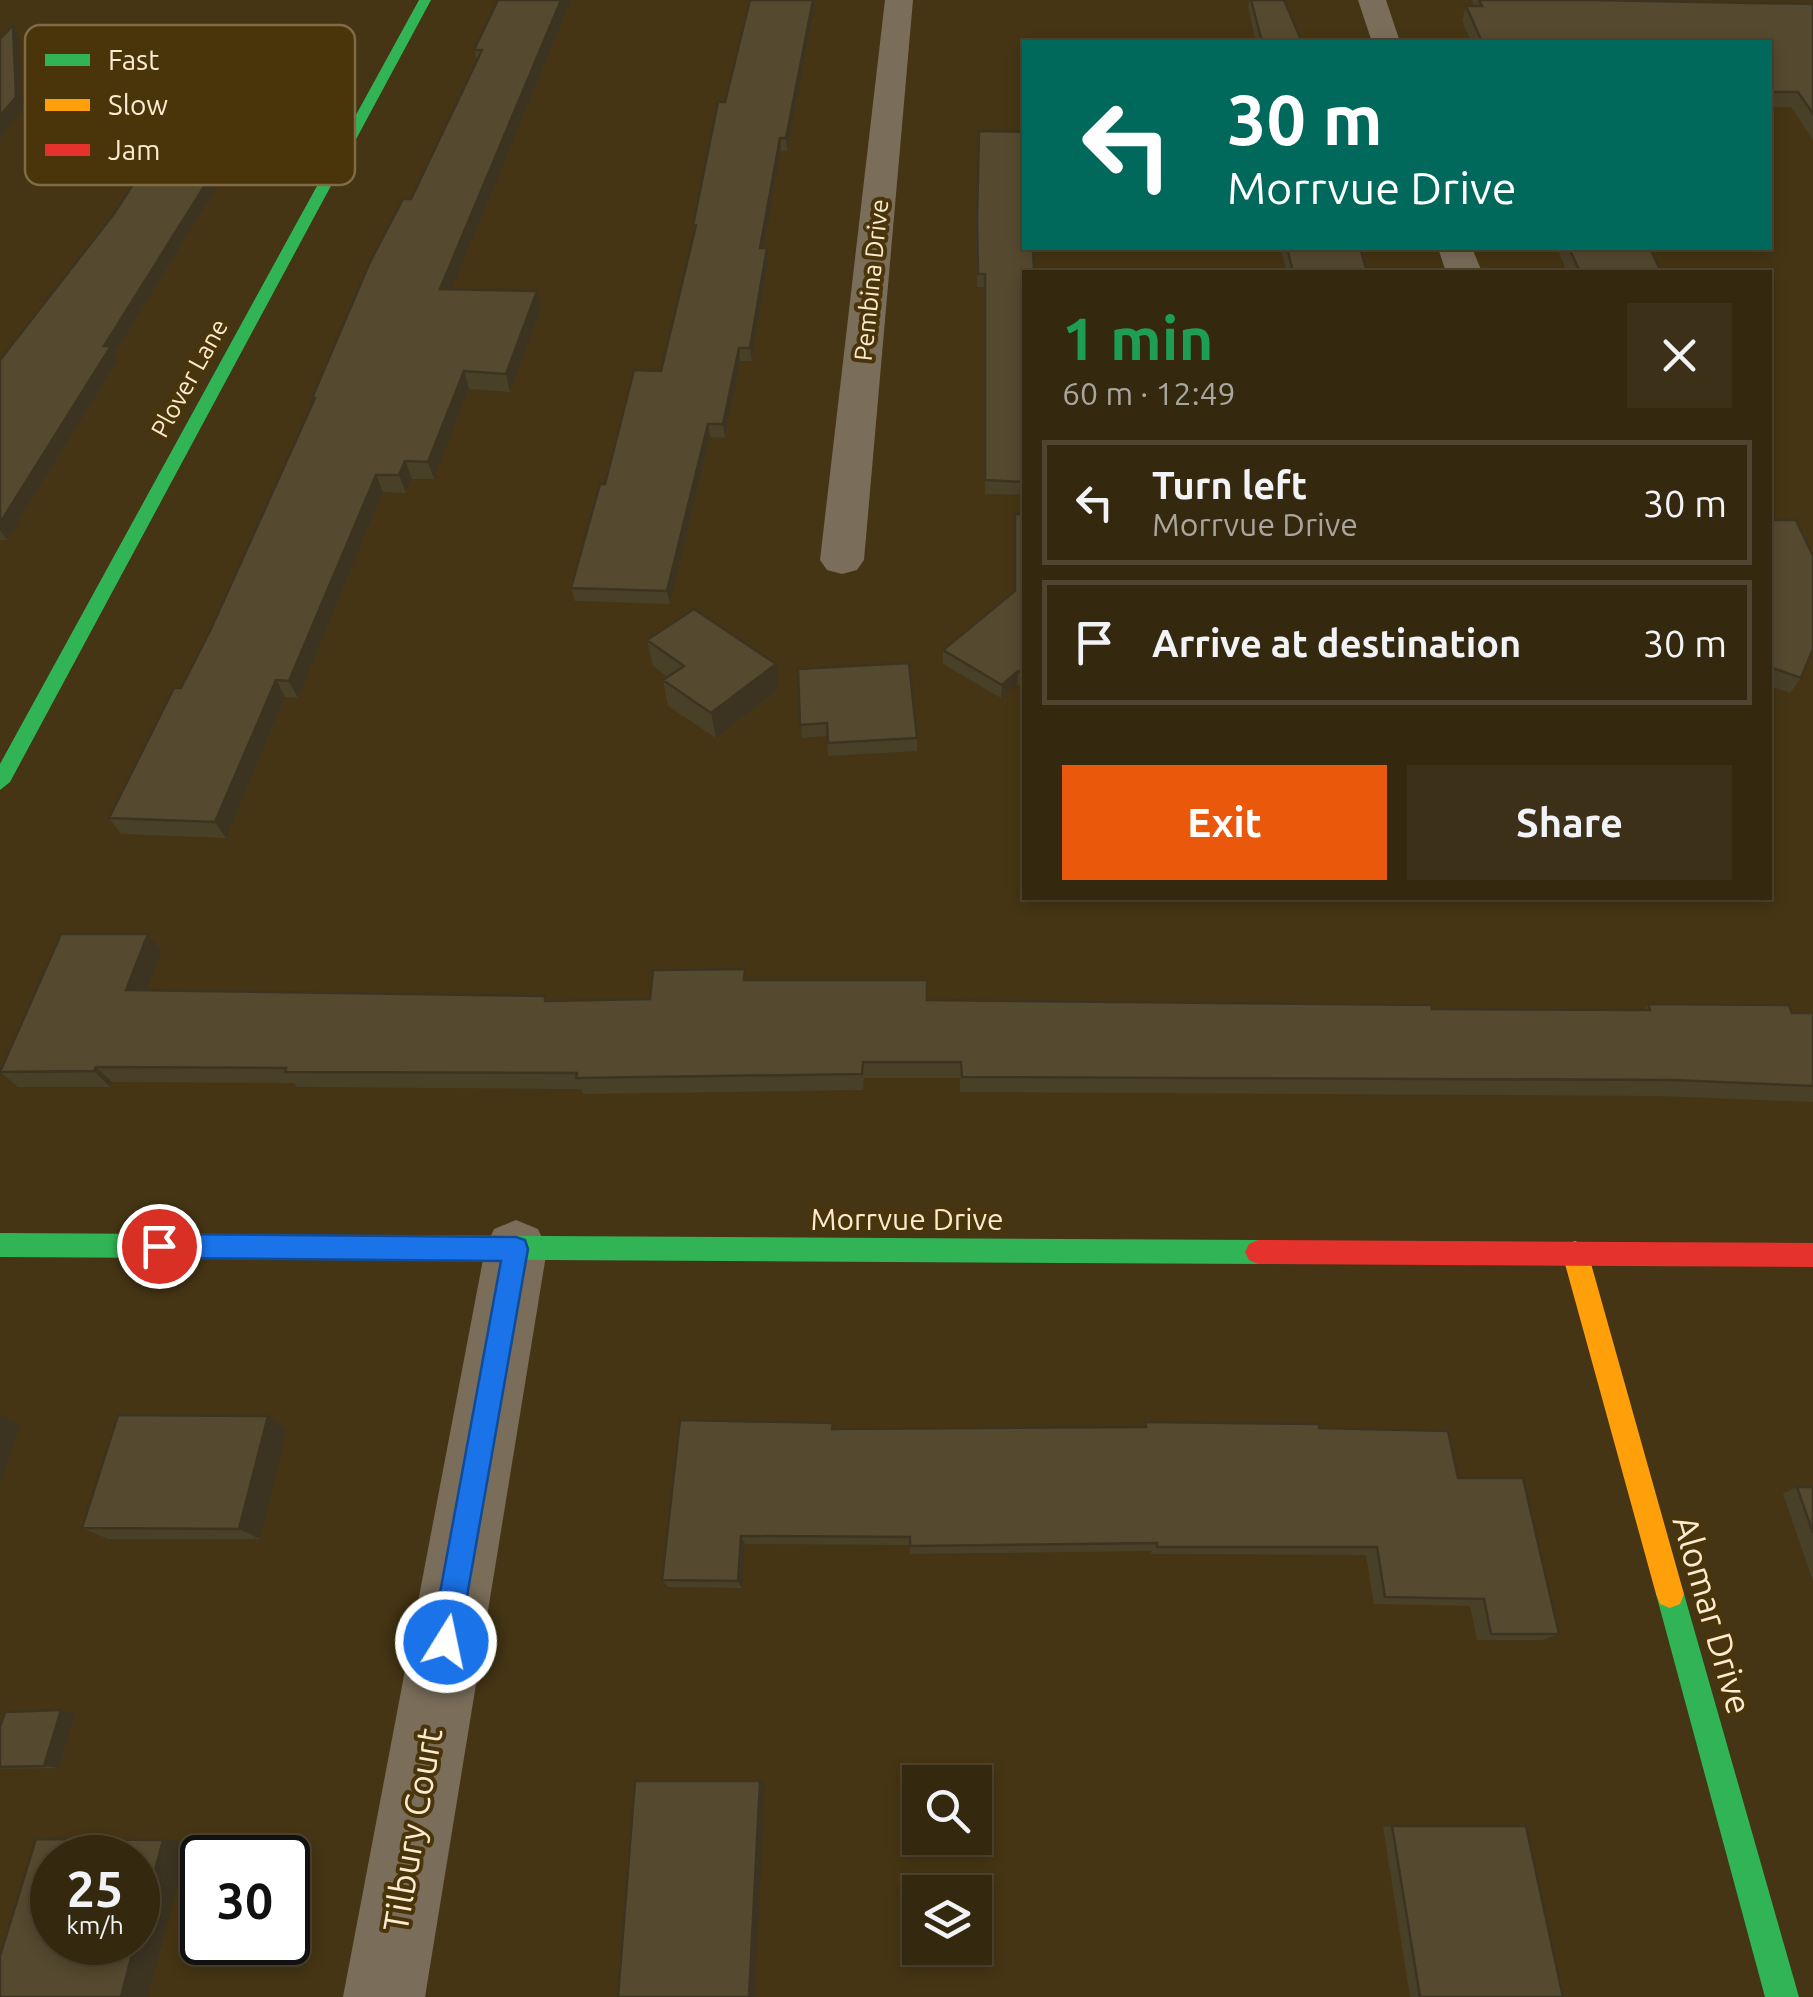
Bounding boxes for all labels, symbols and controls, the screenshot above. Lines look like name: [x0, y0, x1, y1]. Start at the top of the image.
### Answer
legend: [25, 25, 355, 185]
text: Fast: [108, 44, 159, 75]
icon: left: [1062, 80, 1192, 210]
text: 30 m: [1227, 80, 1383, 158]
text: Slow: [108, 89, 168, 120]
text: Jam: [108, 134, 160, 165]
text: Morrvue Drive: [1227, 162, 1517, 213]
street label: Pembina Drive: [849, 198, 893, 362]
button: close: [1627, 303, 1732, 408]
text: 1 min: [1062, 304, 1214, 371]
street label: Plover Lane: [145, 314, 233, 442]
text: 60 m · 12:49: [1062, 375, 1236, 411]
text: Turn left: [1152, 464, 1307, 506]
icon: left: [1067, 475, 1122, 530]
text: 30 m: [1643, 482, 1727, 524]
text: Morrvue Drive: [1152, 506, 1358, 542]
icon: arrive: [1067, 615, 1122, 670]
text: Arrive at destination: [1152, 622, 1521, 664]
text: 30 m: [1643, 622, 1727, 664]
button: Exit: [1062, 765, 1387, 880]
button: Share: [1407, 765, 1732, 880]
street label: Morrvue Drive: [810, 1202, 1004, 1236]
pin: [117, 1204, 202, 1289]
icon: arrive: [132, 1219, 187, 1274]
street label: Alomar Drive: [1666, 1511, 1760, 1719]
position arrow: [394, 1590, 498, 1694]
street label: Tilbury Court: [374, 1725, 450, 1935]
map controls: [902, 1765, 992, 1965]
button: search: [902, 1765, 992, 1855]
speed limit sign: 30: [180, 1835, 310, 1965]
text: 25: [67, 1860, 123, 1916]
button: layers: [902, 1875, 992, 1965]
text: km/h: [66, 1911, 124, 1939]

